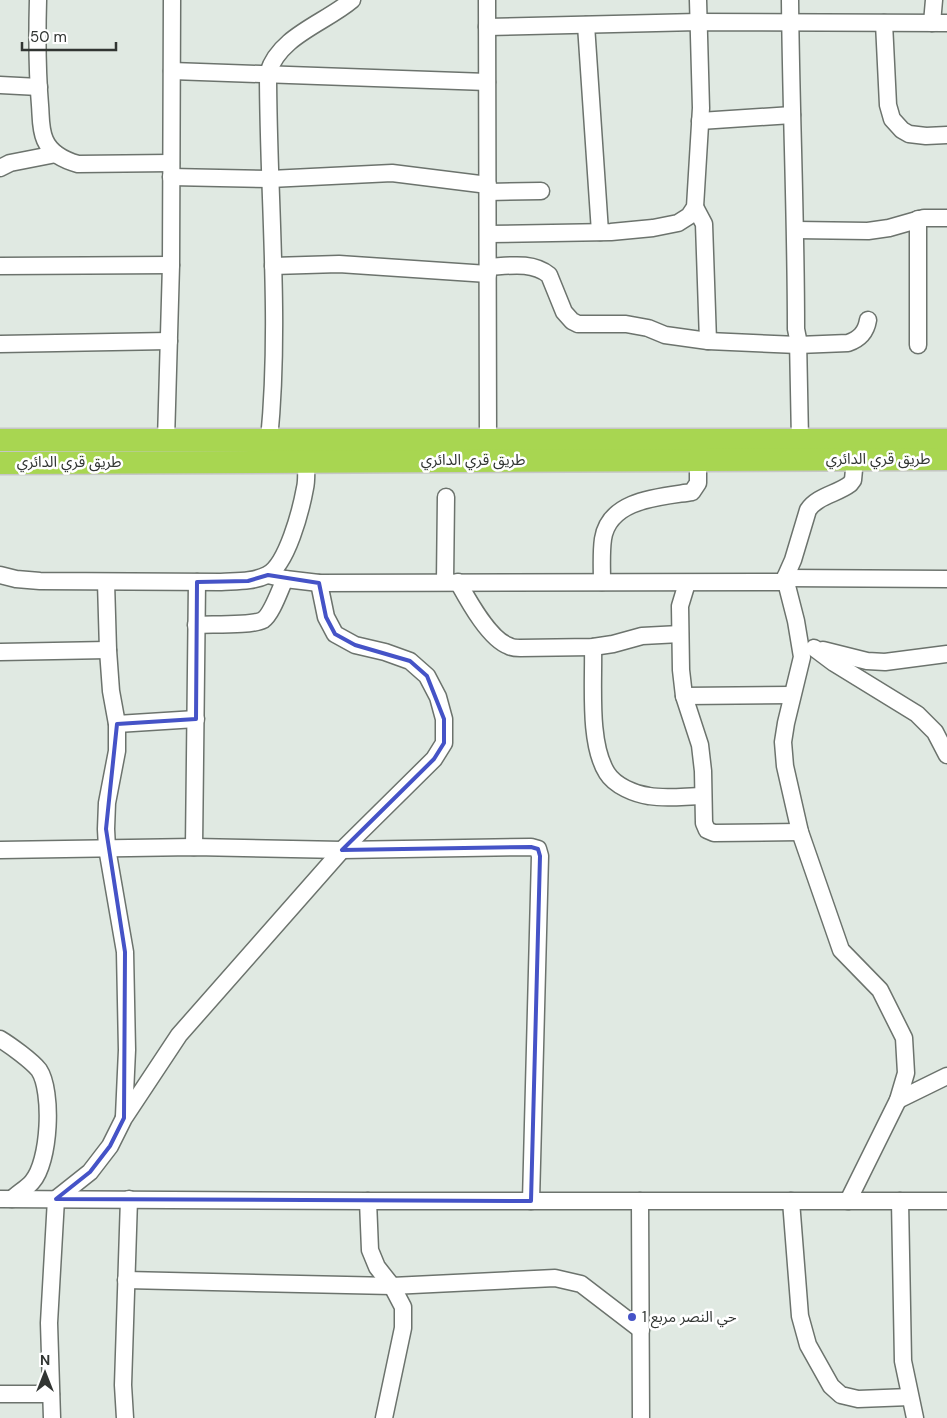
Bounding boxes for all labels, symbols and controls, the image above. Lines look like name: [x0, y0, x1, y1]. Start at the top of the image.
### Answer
scale bar: [22, 20, 116, 52]
text: 50 m: [30, 27, 67, 47]
street label: طريق قري الدائري: [826, 449, 930, 470]
street label: طريق قري الدائري: [421, 450, 525, 471]
street label: طريق قري الدائري: [17, 452, 121, 473]
place label: حي النصر مربع 1: [642, 1307, 737, 1329]
marker: حي النصر مربع 1: [626, 1311, 638, 1323]
north arrow: [20, 1348, 70, 1398]
text: N: [40, 1351, 50, 1369]

